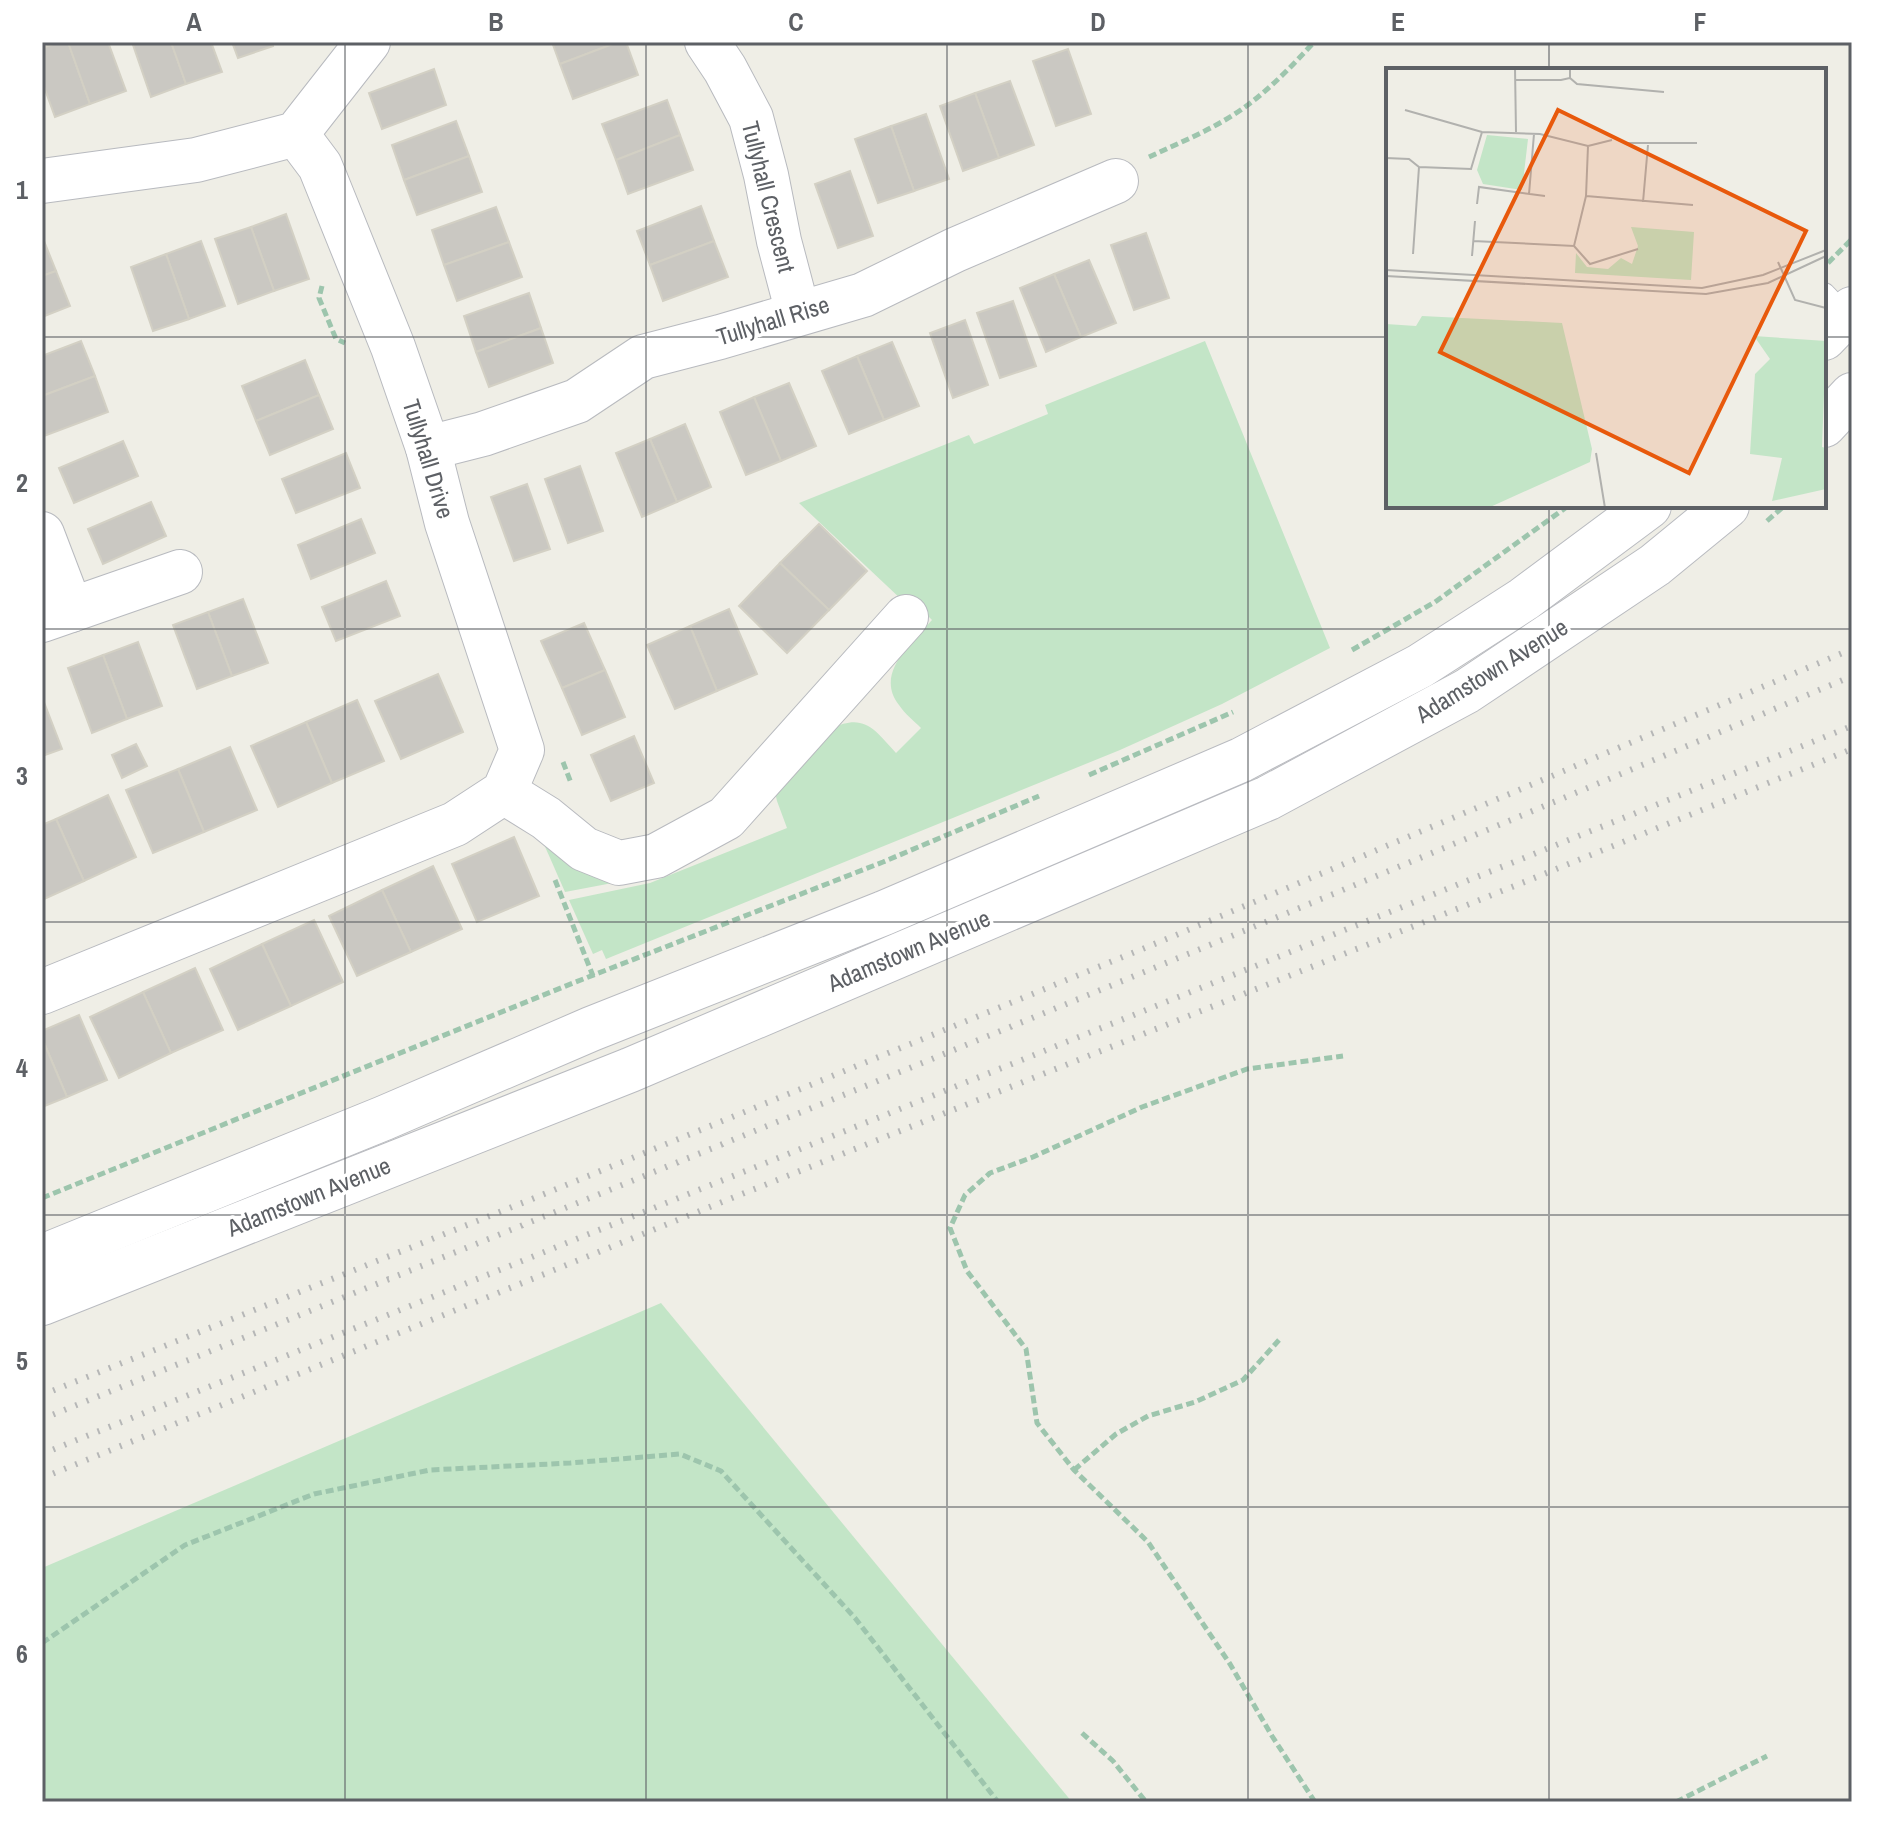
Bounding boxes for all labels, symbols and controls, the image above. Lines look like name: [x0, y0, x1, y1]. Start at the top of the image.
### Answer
text: A: [186, 4, 202, 39]
text: B: [488, 4, 504, 39]
text: C: [788, 4, 804, 39]
text: D: [1090, 4, 1106, 39]
text: E: [1391, 4, 1405, 39]
text: F: [1693, 4, 1707, 39]
inset map: [1386, 68, 1826, 508]
street label: Tullyhall Crescent: [735, 118, 803, 276]
text: 1: [16, 172, 28, 207]
street label: Tullyhall Rise: [712, 288, 833, 352]
street label: Tullyhall Drive: [396, 395, 462, 522]
text: 2: [16, 465, 28, 500]
street label: Adamstown Avenue: [1409, 611, 1574, 730]
text: 3: [16, 758, 28, 793]
street label: Adamstown Avenue: [822, 901, 995, 999]
text: 4: [16, 1050, 28, 1085]
street label: Adamstown Avenue: [221, 1149, 395, 1244]
text: 5: [16, 1343, 28, 1378]
text: 6: [16, 1636, 28, 1671]

